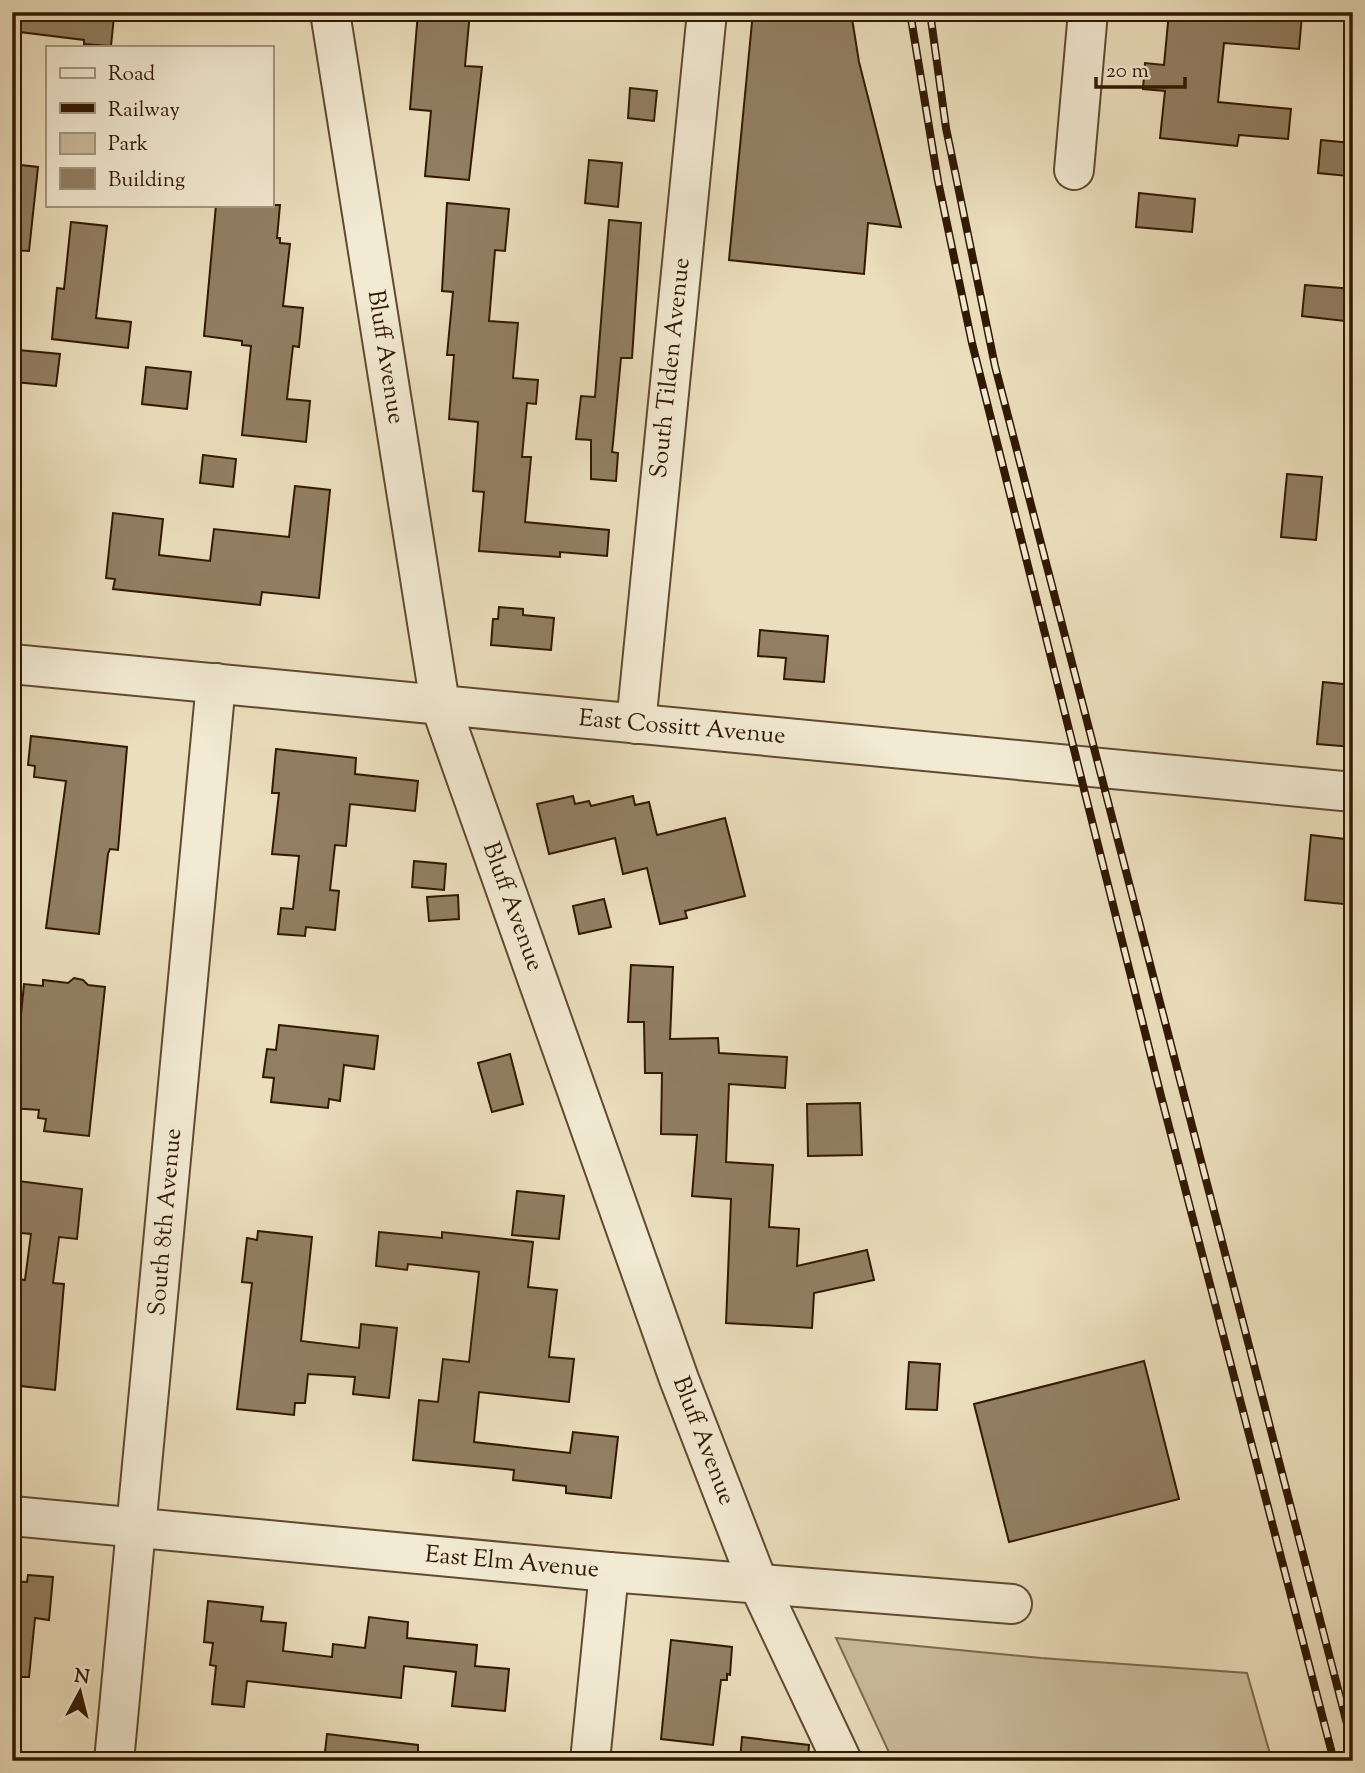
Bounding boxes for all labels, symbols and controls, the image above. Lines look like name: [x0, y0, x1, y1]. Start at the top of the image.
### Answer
legend: [46, 46, 273, 206]
scale bar: [1096, 46, 1185, 90]
text: 20 m: [1106, 57, 1149, 87]
text: Road: [108, 60, 155, 90]
text: Railway: [108, 96, 180, 126]
text: Park: [108, 130, 149, 160]
text: Building: [108, 166, 185, 196]
street label: South Tilden Avenue: [643, 256, 699, 480]
street label: Bluff Avenue: [358, 288, 412, 426]
street label: East Cossitt Avenue: [577, 702, 787, 754]
street label: Bluff Avenue: [473, 838, 551, 976]
street label: South 8th Avenue: [141, 1127, 191, 1317]
street label: Bluff Avenue: [663, 1372, 743, 1510]
street label: East Elm Avenue: [424, 1538, 600, 1588]
north arrow: [46, 1658, 116, 1728]
text: N: [73, 1663, 91, 1692]

